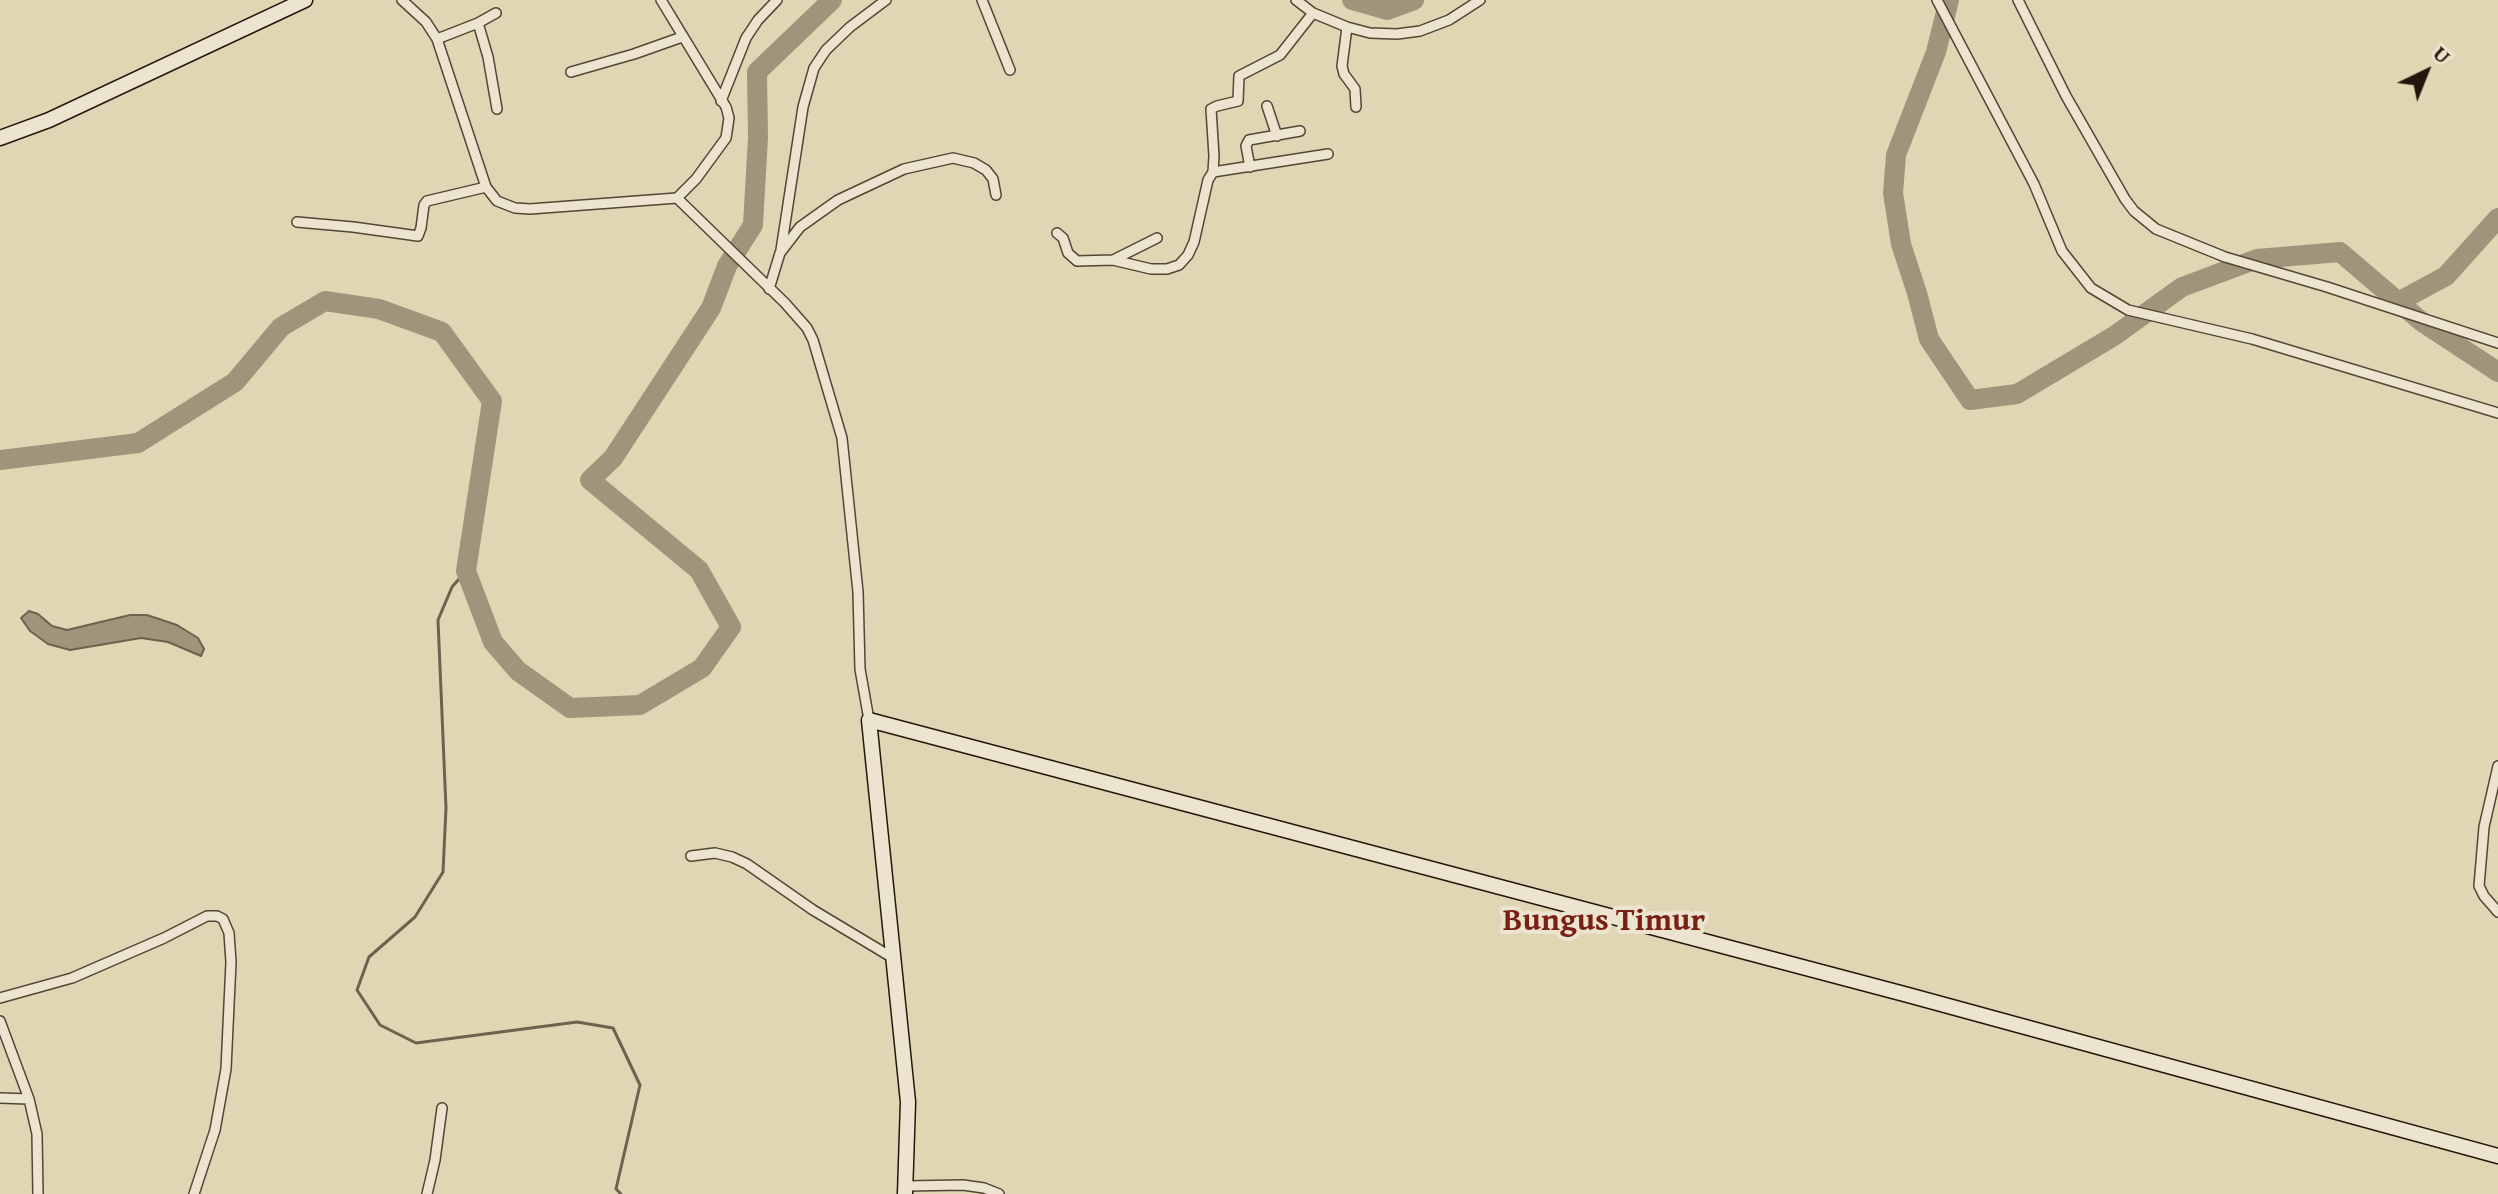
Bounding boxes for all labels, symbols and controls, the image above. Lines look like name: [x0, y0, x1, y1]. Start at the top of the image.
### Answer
north arrow: [2386, 32, 2466, 112]
text: U: [2426, 38, 2459, 71]
district label: Bungus Timur: [1503, 903, 1705, 941]

